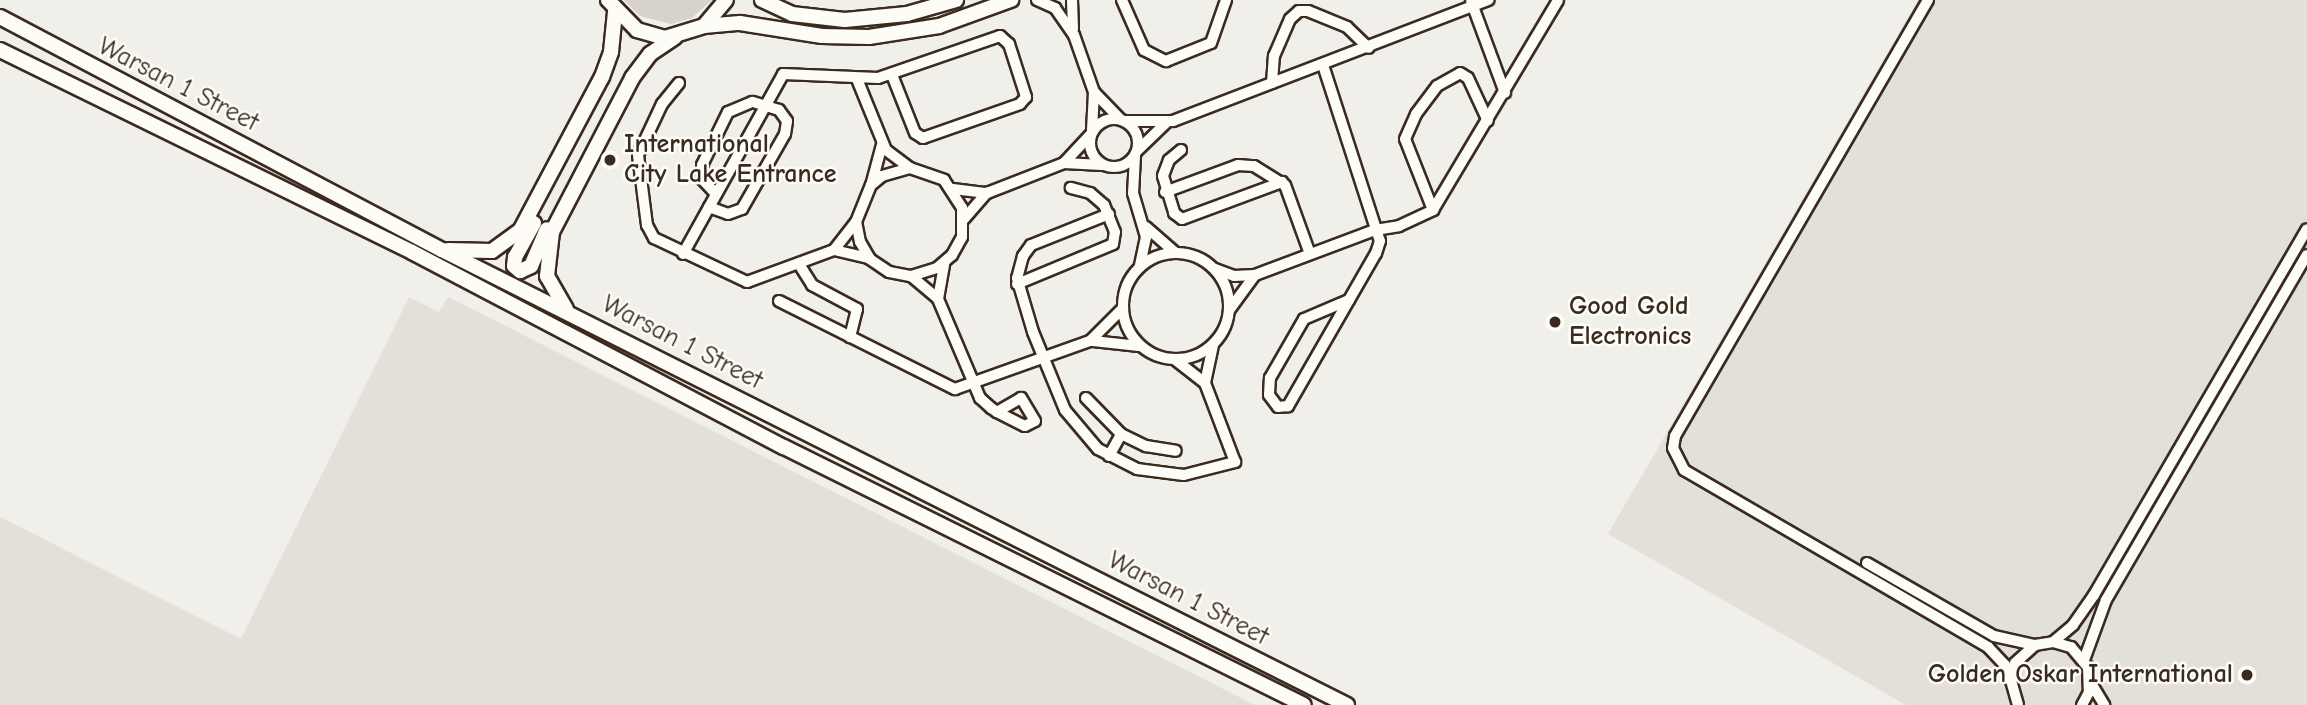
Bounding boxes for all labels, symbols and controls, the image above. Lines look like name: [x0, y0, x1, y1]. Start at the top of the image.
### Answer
street label: Warsan 1 Street: [93, 31, 263, 139]
place label: International City Lake Entrance: [624, 129, 837, 190]
marker: International City Lake Entrance: [602, 152, 618, 168]
street label: Warsan 1 Street: [597, 289, 767, 397]
place label: Good Gold Electronics: [1569, 291, 1691, 352]
marker: Good Gold Electronics: [1547, 314, 1563, 330]
street label: Warsan 1 Street: [1103, 545, 1273, 653]
place label: Golden Oskar International: [1928, 659, 2233, 691]
marker: Golden Oskar International: [2239, 667, 2255, 683]

